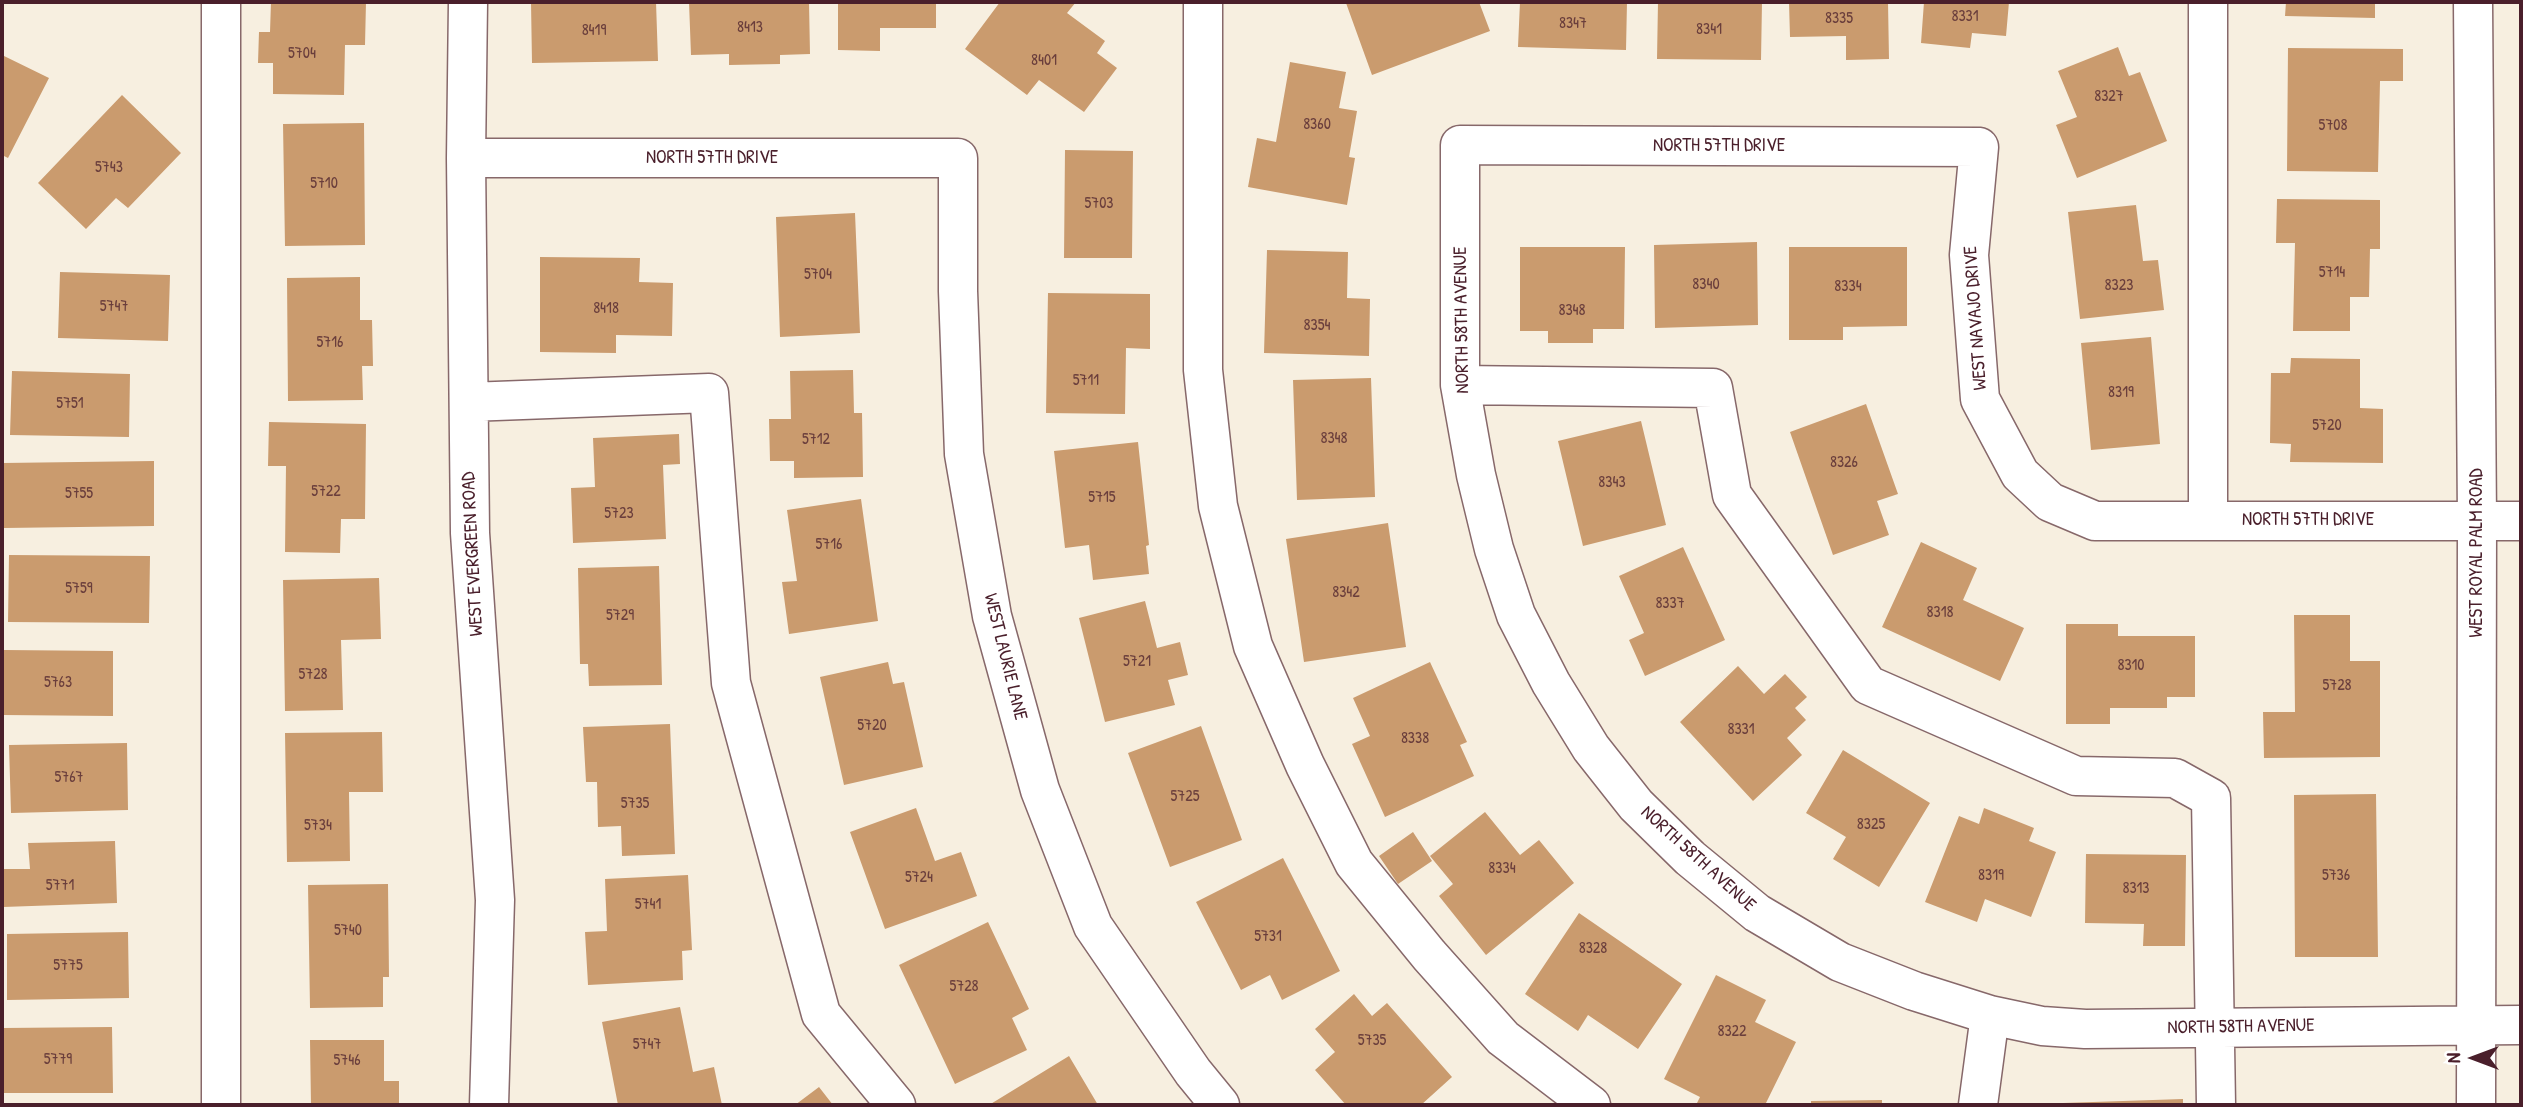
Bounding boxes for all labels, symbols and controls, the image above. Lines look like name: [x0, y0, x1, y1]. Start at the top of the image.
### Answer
house number: 8331: [1951, 7, 1979, 27]
house number: 8335: [1825, 9, 1853, 29]
house number: 8347: [1559, 14, 1587, 34]
house number: 8413: [737, 18, 763, 38]
house number: 8341: [1696, 20, 1722, 40]
house number: 8419: [582, 21, 606, 41]
house number: 5704: [288, 44, 316, 64]
house number: 8401: [1031, 51, 1057, 71]
house number: 8327: [2094, 87, 2124, 107]
house number: 8360: [1303, 115, 1331, 135]
house number: 5708: [2319, 116, 2347, 136]
street label: NORTH 57TH DRIVE: [1653, 135, 1785, 157]
street label: NORTH 57TH DRIVE: [646, 147, 778, 169]
house number: 5743: [95, 158, 123, 178]
house number: 5710: [310, 174, 338, 194]
house number: 5703: [1084, 194, 1114, 214]
street label: WEST NAVAJO DRIVE: [1960, 245, 1992, 391]
street label: NORTH 58TH AVENUE: [1449, 246, 1475, 394]
house number: 5714: [2319, 263, 2345, 283]
house number: 5704: [804, 265, 832, 285]
house number: 8340: [1692, 275, 1720, 295]
house number: 8323: [2105, 276, 2133, 296]
house number: 8334: [1834, 277, 1862, 297]
house number: 5747: [100, 297, 128, 317]
house number: 8418: [593, 299, 619, 319]
house number: 8348: [1558, 301, 1586, 321]
house number: 8354: [1304, 316, 1330, 336]
house number: 5716: [317, 333, 343, 353]
house number: 5711: [1073, 371, 1099, 391]
house number: 8319: [2108, 383, 2134, 403]
house number: 5751: [56, 394, 84, 414]
house number: 5720: [2312, 416, 2342, 436]
house number: 8348: [1320, 429, 1348, 449]
house number: 5712: [802, 430, 830, 450]
house number: 8326: [1830, 453, 1858, 473]
street label: WEST ROYAL PALM ROAD: [2466, 468, 2488, 638]
street label: WEST EVERGREEN ROAD: [457, 471, 489, 637]
house number: 8343: [1598, 473, 1626, 493]
house number: 5722: [311, 482, 341, 502]
house number: 5755: [65, 484, 93, 504]
house number: 5715: [1088, 488, 1116, 508]
house number: 5723: [604, 504, 634, 524]
street label: NORTH 57TH DRIVE: [2242, 509, 2374, 531]
house number: 5716: [816, 535, 842, 555]
house number: 5759: [65, 579, 93, 599]
house number: 8342: [1332, 583, 1360, 603]
street label: WEST LAURIE LANE: [978, 591, 1032, 723]
house number: 8337: [1655, 594, 1685, 614]
house number: 8318: [1927, 603, 1953, 623]
house number: 5729: [606, 606, 634, 626]
house number: 5721: [1123, 652, 1151, 672]
house number: 8310: [2117, 656, 2145, 676]
house number: 5728: [298, 665, 328, 685]
house number: 5763: [44, 673, 72, 693]
house number: 5728: [2322, 676, 2352, 696]
house number: 5720: [857, 716, 887, 736]
house number: 8331: [1727, 720, 1755, 740]
house number: 8338: [1401, 729, 1429, 749]
house number: 5767: [55, 768, 83, 788]
house number: 5725: [1171, 787, 1199, 807]
house number: 5735: [621, 794, 649, 814]
street label: NORTH 58TH AVENUE: [1636, 801, 1760, 917]
house number: 8325: [1857, 815, 1885, 835]
house number: 5734: [304, 816, 332, 836]
house number: 8334: [1488, 859, 1516, 879]
house number: 8319: [1978, 866, 2004, 886]
house number: 5736: [2322, 866, 2350, 886]
house number: 5724: [905, 868, 933, 888]
house number: 5771: [46, 876, 74, 896]
house number: 8313: [2122, 879, 2150, 899]
house number: 5741: [635, 895, 661, 915]
house number: 5740: [334, 921, 362, 941]
house number: 5731: [1254, 927, 1282, 947]
house number: 8328: [1579, 939, 1607, 959]
house number: 5775: [53, 956, 83, 976]
house number: 5728: [949, 977, 979, 997]
street label: NORTH 58TH AVENUE: [2167, 1014, 2315, 1040]
house number: 8322: [1717, 1022, 1747, 1042]
north arrow: [2439, 1023, 2509, 1093]
house number: 5735: [1358, 1031, 1386, 1051]
house number: 5747: [633, 1035, 661, 1055]
house number: 5779: [44, 1050, 72, 1070]
house number: 5746: [333, 1051, 361, 1071]
text: N: [2440, 1053, 2466, 1063]

